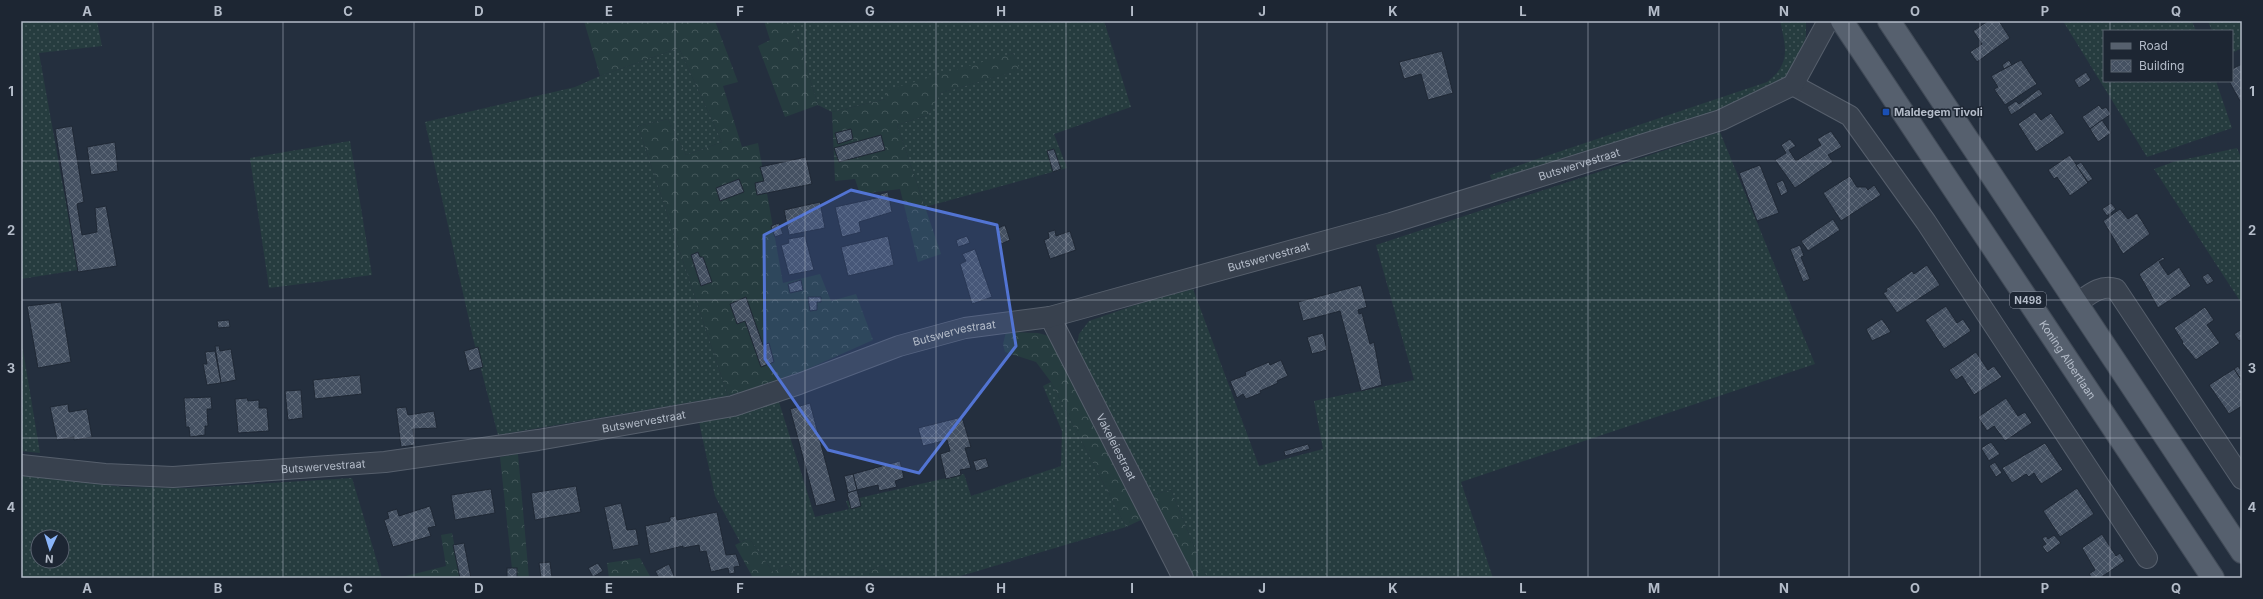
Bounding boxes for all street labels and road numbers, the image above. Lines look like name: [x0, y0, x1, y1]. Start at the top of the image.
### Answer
street label: Butswervestraat: [1537, 145, 1622, 184]
street label: Butswervestraat: [1226, 239, 1312, 275]
road number: N498: [2010, 292, 2046, 308]
street label: Butswervestraat: [911, 317, 997, 349]
street label: Koning Albertlaan: [2036, 318, 2099, 402]
street label: Butswervestraat: [601, 407, 687, 436]
street label: Vakeleiestraat: [1093, 411, 1139, 483]
street label: Butswervestraat: [280, 456, 366, 476]

